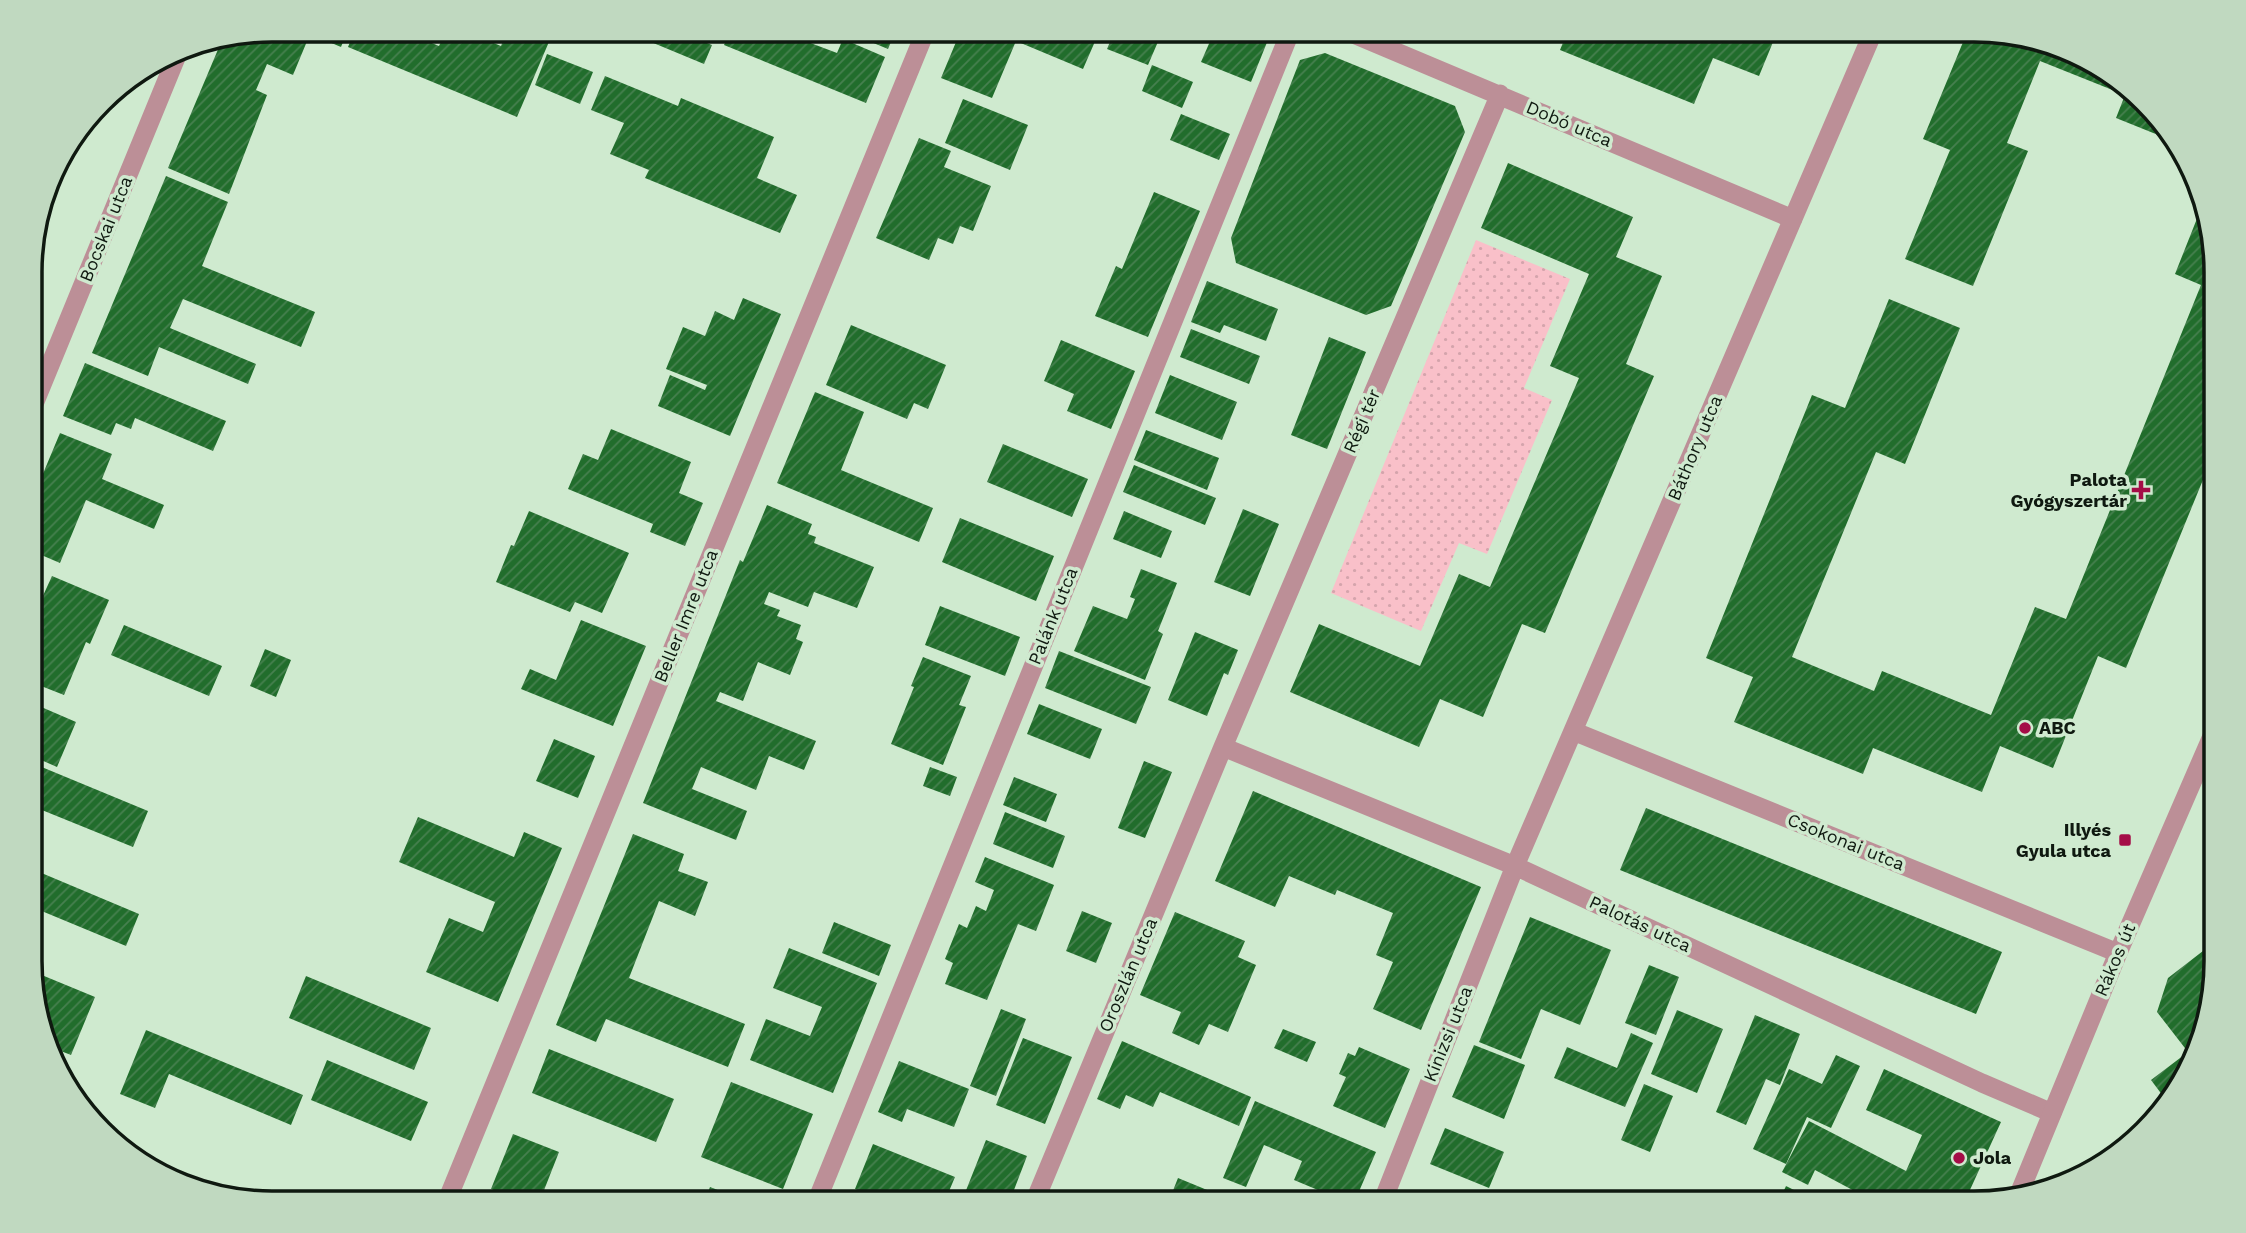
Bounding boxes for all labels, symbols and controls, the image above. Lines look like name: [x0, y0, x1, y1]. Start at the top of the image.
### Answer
street label: Dobó utca: [1523, 96, 1615, 151]
street label: Bocskai utca: [75, 173, 136, 285]
street label: Régi tér: [1339, 386, 1384, 456]
street label: Báthory utca: [1663, 392, 1726, 504]
place label: Palota Gyógyszertár: [2010, 469, 2128, 511]
marker: Palota Gyógyszertár: [2133, 482, 2149, 498]
street label: Beller Imre utca: [649, 546, 722, 685]
street label: Palánk utca: [1024, 564, 1082, 667]
place label: ABC: [2039, 717, 2076, 738]
marker: ABC: [2017, 720, 2033, 736]
street label: Csokonai utca: [1785, 808, 1908, 875]
place label: Illyés Gyula utca: [2016, 819, 2112, 861]
marker: Illyés Gyula utca: [2117, 832, 2133, 848]
street label: Palotás utca: [1586, 891, 1694, 956]
street label: Oroszlán utca: [1094, 914, 1161, 1035]
street label: Rákos út: [2090, 920, 2139, 999]
street label: Kinizsi utca: [1419, 983, 1476, 1085]
place label: Jola: [1973, 1147, 2012, 1168]
marker: Jola: [1951, 1150, 1967, 1166]

